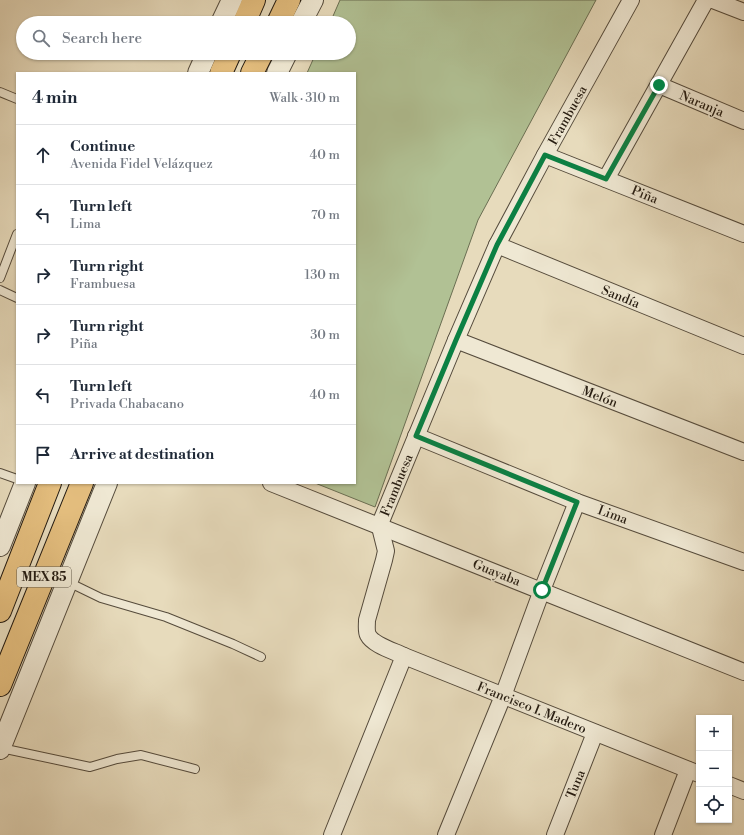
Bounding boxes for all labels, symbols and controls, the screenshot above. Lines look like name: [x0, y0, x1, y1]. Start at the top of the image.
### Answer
search box: [16, 16, 356, 60]
icon: search: [30, 27, 52, 49]
text: Search here: [62, 29, 142, 48]
route end: [650, 76, 668, 94]
street label: Frambuesa: [545, 83, 591, 148]
text: 4 min: [32, 87, 77, 109]
street label: Naranja: [677, 87, 727, 121]
text: Walk · 310 m: [270, 90, 340, 106]
text: Continue: [70, 137, 135, 156]
icon: ahead: [32, 144, 54, 166]
text: 40 m: [310, 147, 340, 163]
text: Avenida Fidel Velázquez: [70, 156, 213, 172]
street label: Piña: [629, 182, 661, 208]
text: Turn left: [70, 197, 132, 216]
icon: left: [32, 204, 54, 226]
text: 70 m: [311, 207, 340, 223]
text: Lima: [70, 216, 101, 232]
text: Turn right: [70, 257, 144, 276]
icon: right: [32, 264, 54, 286]
text: 130 m: [305, 267, 340, 283]
text: Frambuesa: [70, 276, 136, 292]
street label: Sandía: [599, 282, 643, 312]
text: Turn right: [70, 317, 144, 336]
icon: right: [32, 324, 54, 346]
text: 30 m: [310, 327, 340, 343]
text: Piña: [70, 336, 98, 352]
text: Turn left: [70, 377, 132, 396]
street label: Melón: [580, 383, 620, 411]
icon: left: [32, 384, 54, 406]
text: 40 m: [310, 387, 340, 403]
text: Privada Chabacano: [70, 396, 184, 412]
icon: arrive: [32, 444, 54, 466]
text: Arrive at destination: [70, 445, 214, 464]
street label: Frambuesa: [377, 452, 417, 519]
street label: Lima: [595, 502, 630, 528]
street label: Guayaba: [470, 556, 523, 590]
road number: MEX 85: [17, 567, 71, 587]
route start: [533, 581, 551, 599]
street label: Francisco I. Madero: [475, 679, 589, 737]
map controls: [696, 715, 732, 823]
button: +: [696, 715, 732, 751]
button: −: [696, 751, 732, 787]
street label: Tuna: [563, 767, 589, 801]
button: locate: [696, 787, 732, 823]

